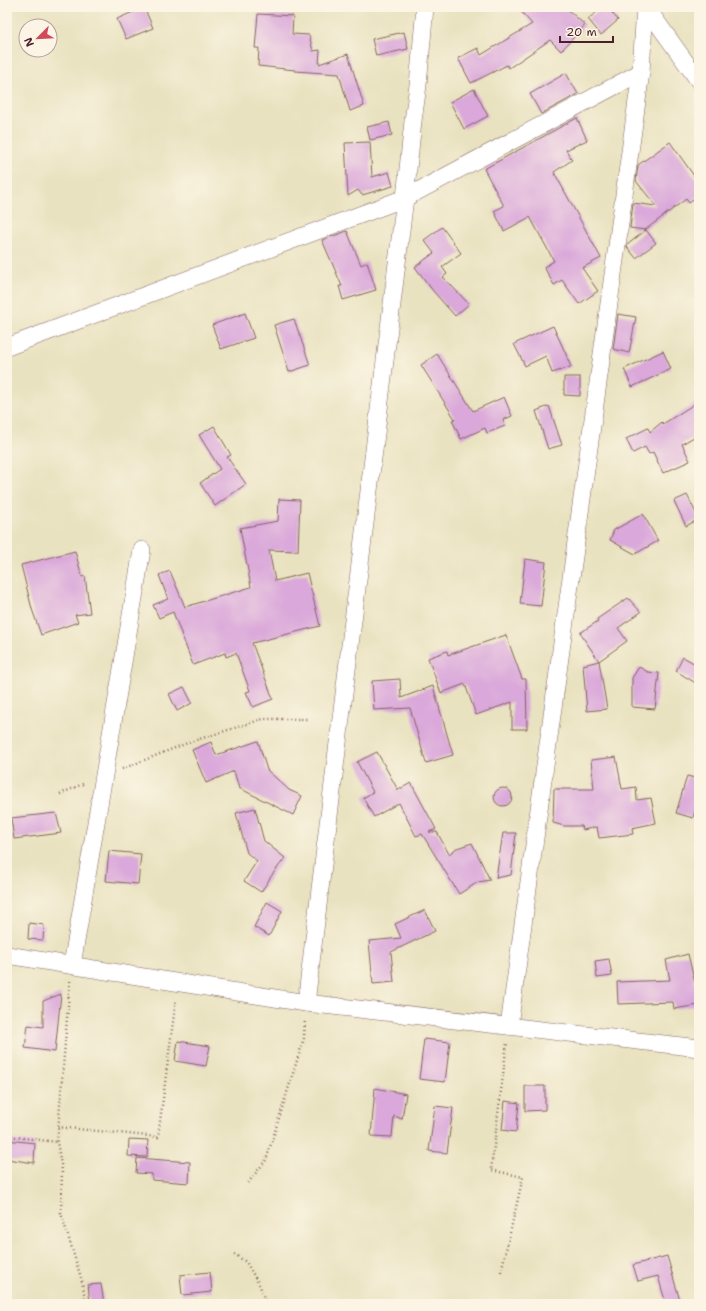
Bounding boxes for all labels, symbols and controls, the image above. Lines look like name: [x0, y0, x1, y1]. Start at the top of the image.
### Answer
north arrow: [18, 18, 58, 58]
scale bar: [560, 18, 613, 44]
text: 20 m: [566, 24, 597, 40]
text: N: [21, 35, 38, 49]

